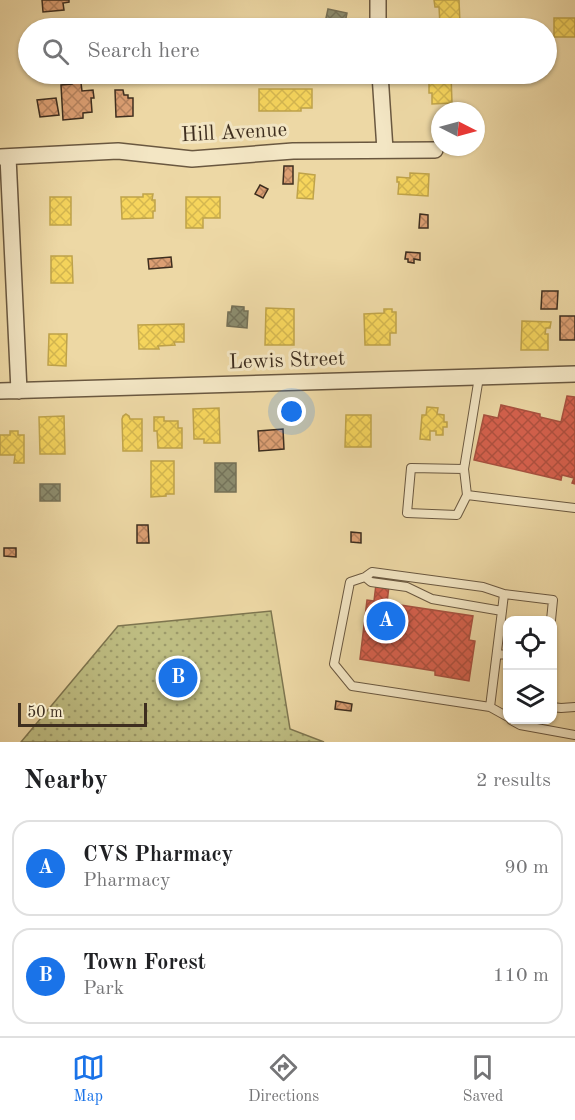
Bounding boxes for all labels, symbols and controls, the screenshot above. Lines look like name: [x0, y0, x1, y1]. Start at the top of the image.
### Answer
search box: [18, 18, 557, 84]
icon: search: [39, 35, 72, 68]
text: Search here: [87, 40, 200, 62]
north arrow: [431, 102, 485, 156]
street label: Hill Avenue: [180, 120, 288, 146]
street label: Lewis Street: [228, 348, 346, 374]
your location: [277, 397, 306, 426]
pin: A: [366, 598, 406, 644]
map controls: [503, 616, 557, 724]
button: locate: [503, 616, 557, 670]
pin: B: [158, 656, 198, 700]
button: layers: [503, 670, 557, 724]
scale bar: [18, 700, 147, 728]
text: 50 m: [27, 705, 63, 721]
text: Nearby: [24, 768, 108, 794]
text: 2 results: [476, 771, 551, 791]
text: CVS Pharmacy: [83, 844, 233, 866]
text: A: [38, 858, 53, 878]
text: 90 m: [504, 858, 549, 878]
text: Pharmacy: [83, 871, 171, 891]
text: Town Forest: [83, 952, 206, 974]
text: B: [38, 966, 53, 986]
text: 110 m: [493, 966, 549, 986]
text: Park: [83, 979, 124, 999]
tab: Map: [72, 1051, 105, 1107]
tab: Directions: [248, 1051, 319, 1107]
tab: Saved: [463, 1051, 503, 1107]

